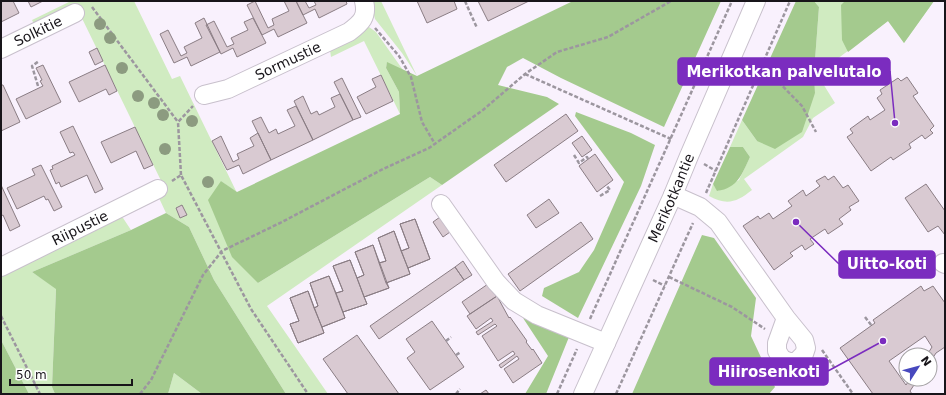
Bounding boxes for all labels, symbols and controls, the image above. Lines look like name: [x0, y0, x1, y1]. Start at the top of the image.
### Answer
street label: Solkitie: [11, 13, 64, 49]
street label: Sormustie: [253, 38, 323, 83]
callout: Merikotkan palvelutalo: [678, 58, 890, 85]
text: Merikotkan palvelutalo: [686, 63, 882, 81]
street label: Merikotkantie: [645, 151, 697, 245]
street label: Riipustie: [49, 207, 111, 248]
callout: Uitto-koti: [839, 251, 935, 278]
text: Uitto-koti: [847, 255, 927, 273]
north arrow: [898, 347, 938, 387]
text: N: [918, 354, 934, 369]
callout: Hiirosenkoti: [710, 358, 828, 385]
scale bar: [10, 361, 132, 387]
text: Hiirosenkoti: [718, 363, 820, 381]
text: 50 m: [16, 368, 47, 382]

